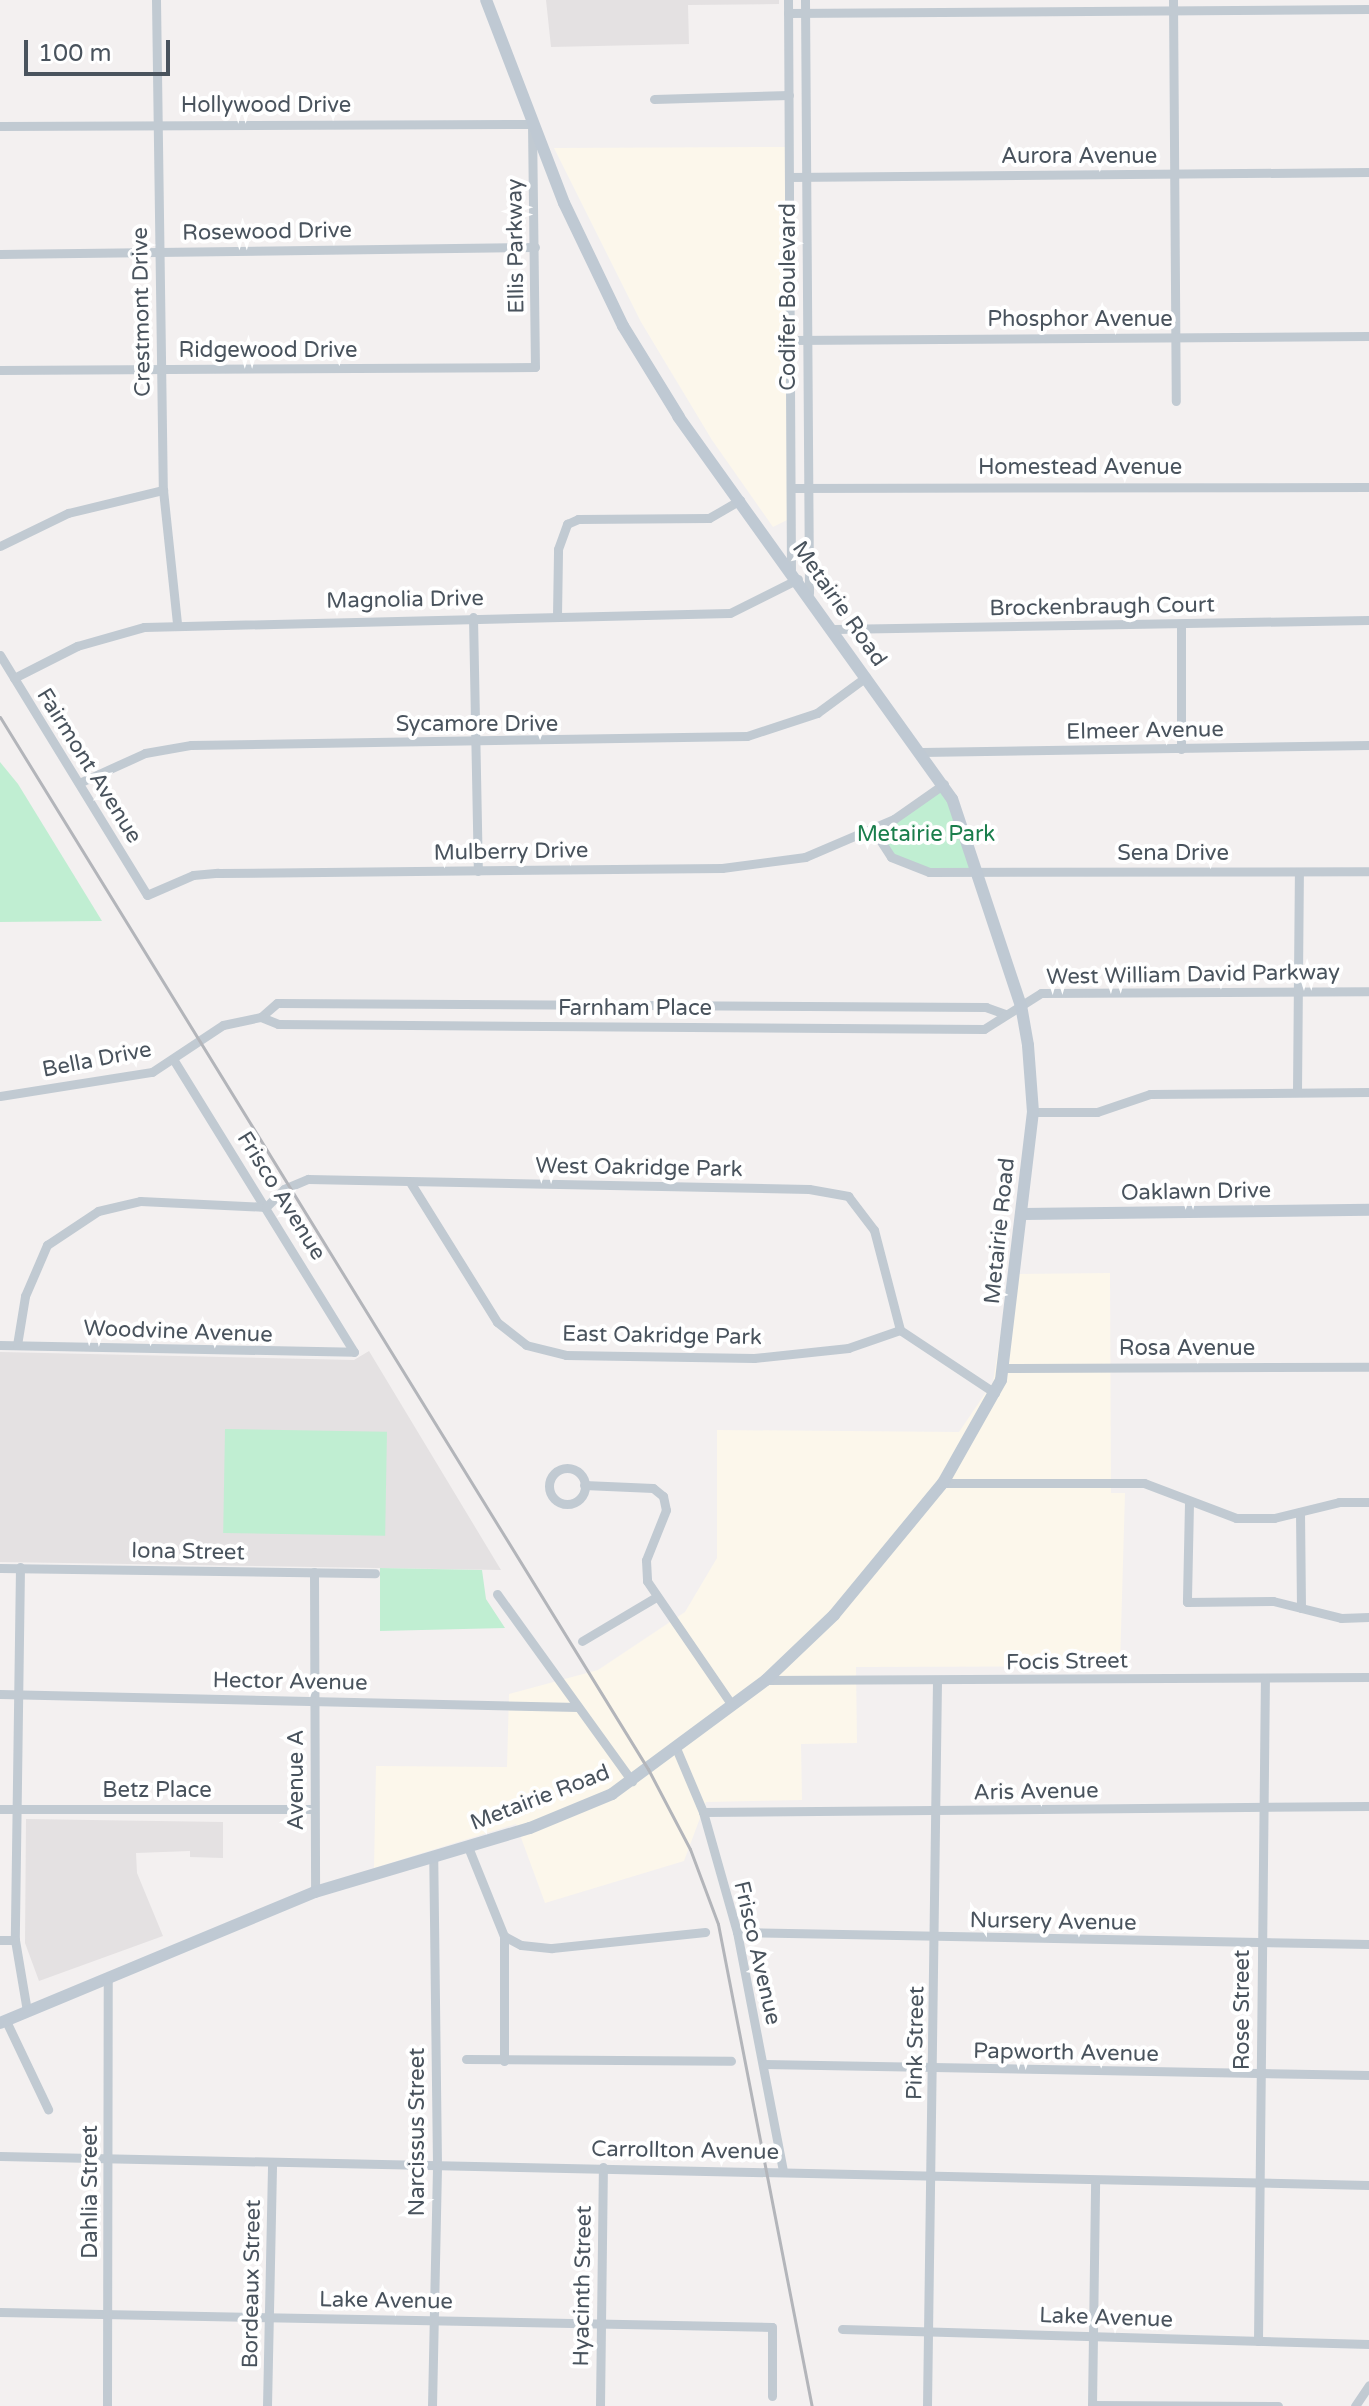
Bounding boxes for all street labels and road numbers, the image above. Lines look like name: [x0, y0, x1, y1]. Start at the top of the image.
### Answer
street label: Hollywood Drive: [181, 93, 351, 119]
street label: Aurora Avenue: [1001, 144, 1157, 170]
street label: Ellis Parkway: [502, 178, 530, 314]
street label: Codifer Boulevard: [776, 203, 802, 391]
street label: Rosewood Drive: [182, 217, 352, 247]
street label: Crestmont Drive: [127, 227, 157, 397]
street label: Phosphor Avenue: [987, 307, 1173, 333]
street label: Ridgewood Drive: [178, 338, 358, 364]
street label: Homestead Avenue: [978, 455, 1182, 481]
street label: Metairie Road: [786, 536, 892, 672]
street label: Magnolia Drive: [326, 585, 484, 615]
street label: Brockenbraugh Court: [989, 592, 1215, 622]
street label: Fairmont Avenue: [31, 684, 147, 848]
street label: Sycamore Drive: [396, 712, 558, 738]
street label: Elmeer Avenue: [1066, 716, 1224, 746]
street label: Mulberry Drive: [433, 837, 589, 867]
street label: Sena Drive: [1117, 841, 1229, 867]
street label: West William David Parkway: [1046, 959, 1340, 991]
street label: Farnham Place: [558, 996, 712, 1022]
street label: Bella Drive: [40, 1036, 154, 1084]
street label: Frisco Avenue: [231, 1127, 331, 1265]
street label: West Oakridge Park: [535, 1153, 743, 1183]
street label: Metairie Road: [979, 1157, 1021, 1305]
street label: Oaklawn Drive: [1121, 1177, 1271, 1207]
street label: Woodvine Avenue: [83, 1316, 273, 1348]
street label: East Oakridge Park: [562, 1321, 762, 1351]
street label: Rosa Avenue: [1119, 1336, 1255, 1362]
street label: Iona Street: [131, 1538, 245, 1566]
street label: Focis Street: [1006, 1648, 1128, 1676]
street label: Hector Avenue: [212, 1667, 368, 1697]
street label: Avenue A: [284, 1730, 310, 1830]
street label: Metairie Road: [467, 1759, 613, 1837]
street label: Betz Place: [102, 1778, 212, 1804]
street label: Aris Avenue: [973, 1778, 1099, 1806]
street label: Frisco Avenue: [728, 1879, 786, 2027]
street label: Nursery Avenue: [969, 1907, 1137, 1937]
street label: Rose Street: [1230, 1950, 1256, 2070]
street label: Pink Street: [902, 1986, 930, 2100]
street label: Papworth Avenue: [973, 2038, 1159, 2068]
street label: Narcissus Street: [405, 2047, 431, 2217]
street label: Dahlia Street: [78, 2125, 104, 2259]
street label: Carrollton Avenue: [591, 2136, 779, 2166]
street label: Bordeaux Street: [237, 2199, 267, 2369]
street label: Hyacinth Street: [568, 2205, 598, 2367]
street label: Lake Avenue: [319, 2287, 453, 2315]
street label: Lake Avenue: [1039, 2302, 1173, 2334]

